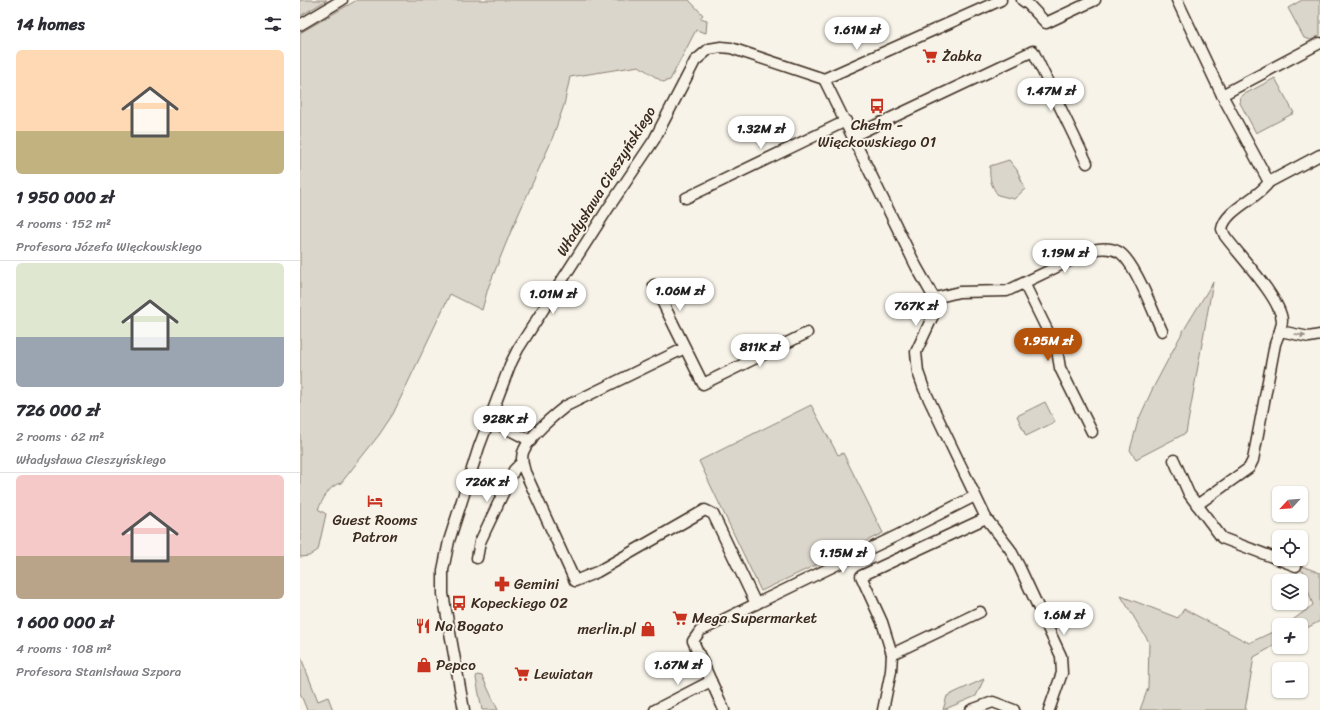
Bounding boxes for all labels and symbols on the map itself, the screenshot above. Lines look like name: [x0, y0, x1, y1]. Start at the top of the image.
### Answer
pin: 1.61M zł: [816, 17, 898, 51]
place label: Żabka: [942, 43, 982, 69]
supermarket icon: Żabka: [921, 47, 939, 65]
pin: 1.47M zł: [1010, 78, 1092, 112]
bus stop icon: Chełm - Więckowskiego 01: [868, 97, 886, 115]
street label: Władysława Cieszyńskiego: [549, 100, 663, 261]
place label: Chełm - Więckowskiego 01: [818, 112, 936, 155]
pin: 1.32M zł: [720, 116, 802, 150]
pin: 1.19M zł: [1024, 240, 1106, 274]
pin: 1.06M zł: [639, 278, 721, 312]
pin: 1.01M zł: [512, 281, 594, 315]
pin: 767K zł: [879, 293, 953, 327]
pin: 1.95M zł: [1007, 328, 1089, 362]
one-way arrow: [1294, 333, 1306, 339]
pin: 811K zł: [723, 334, 797, 368]
pin: 928K zł: [468, 406, 542, 440]
pin: 726K zł: [450, 469, 524, 503]
north arrow: [1272, 486, 1308, 522]
hotel icon: Guest Rooms Patron: [366, 492, 384, 510]
place label: Guest Rooms Patron: [332, 507, 418, 550]
pin: 1.15M zł: [802, 540, 884, 574]
place label: Gemini: [514, 571, 560, 597]
pharmacy icon: Gemini: [493, 575, 511, 593]
place label: Kopeckiego 02: [471, 590, 568, 616]
bus stop icon: Kopeckiego 02: [450, 594, 468, 612]
pin: 1.6M zł: [1027, 602, 1101, 636]
place label: Mega Supermarket: [692, 605, 818, 631]
supermarket icon: Mega Supermarket: [671, 609, 689, 627]
place label: Na Bogato: [435, 613, 504, 639]
place label: merlin.pl: [577, 616, 637, 642]
restaurant icon: Na Bogato: [414, 617, 432, 635]
shop icon: merlin.pl: [639, 620, 657, 638]
place label: Pepco: [436, 652, 476, 678]
pin: 1.67M zł: [637, 652, 719, 686]
shop icon: Pepco: [415, 656, 433, 674]
place label: Lewiatan: [534, 661, 593, 687]
supermarket icon: Lewiatan: [513, 665, 531, 683]

